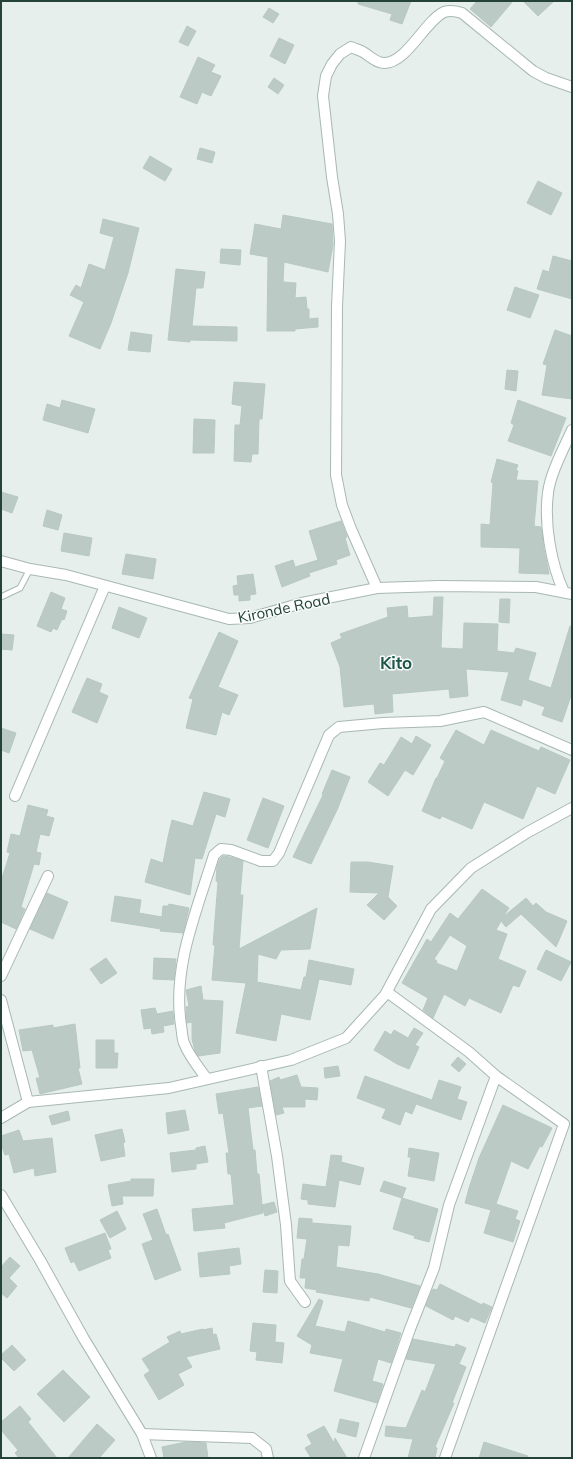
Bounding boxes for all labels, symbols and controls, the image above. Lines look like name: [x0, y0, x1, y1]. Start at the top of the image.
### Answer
street label: Kironde Road: [236, 589, 332, 627]
district label: Kito: [380, 652, 412, 673]

